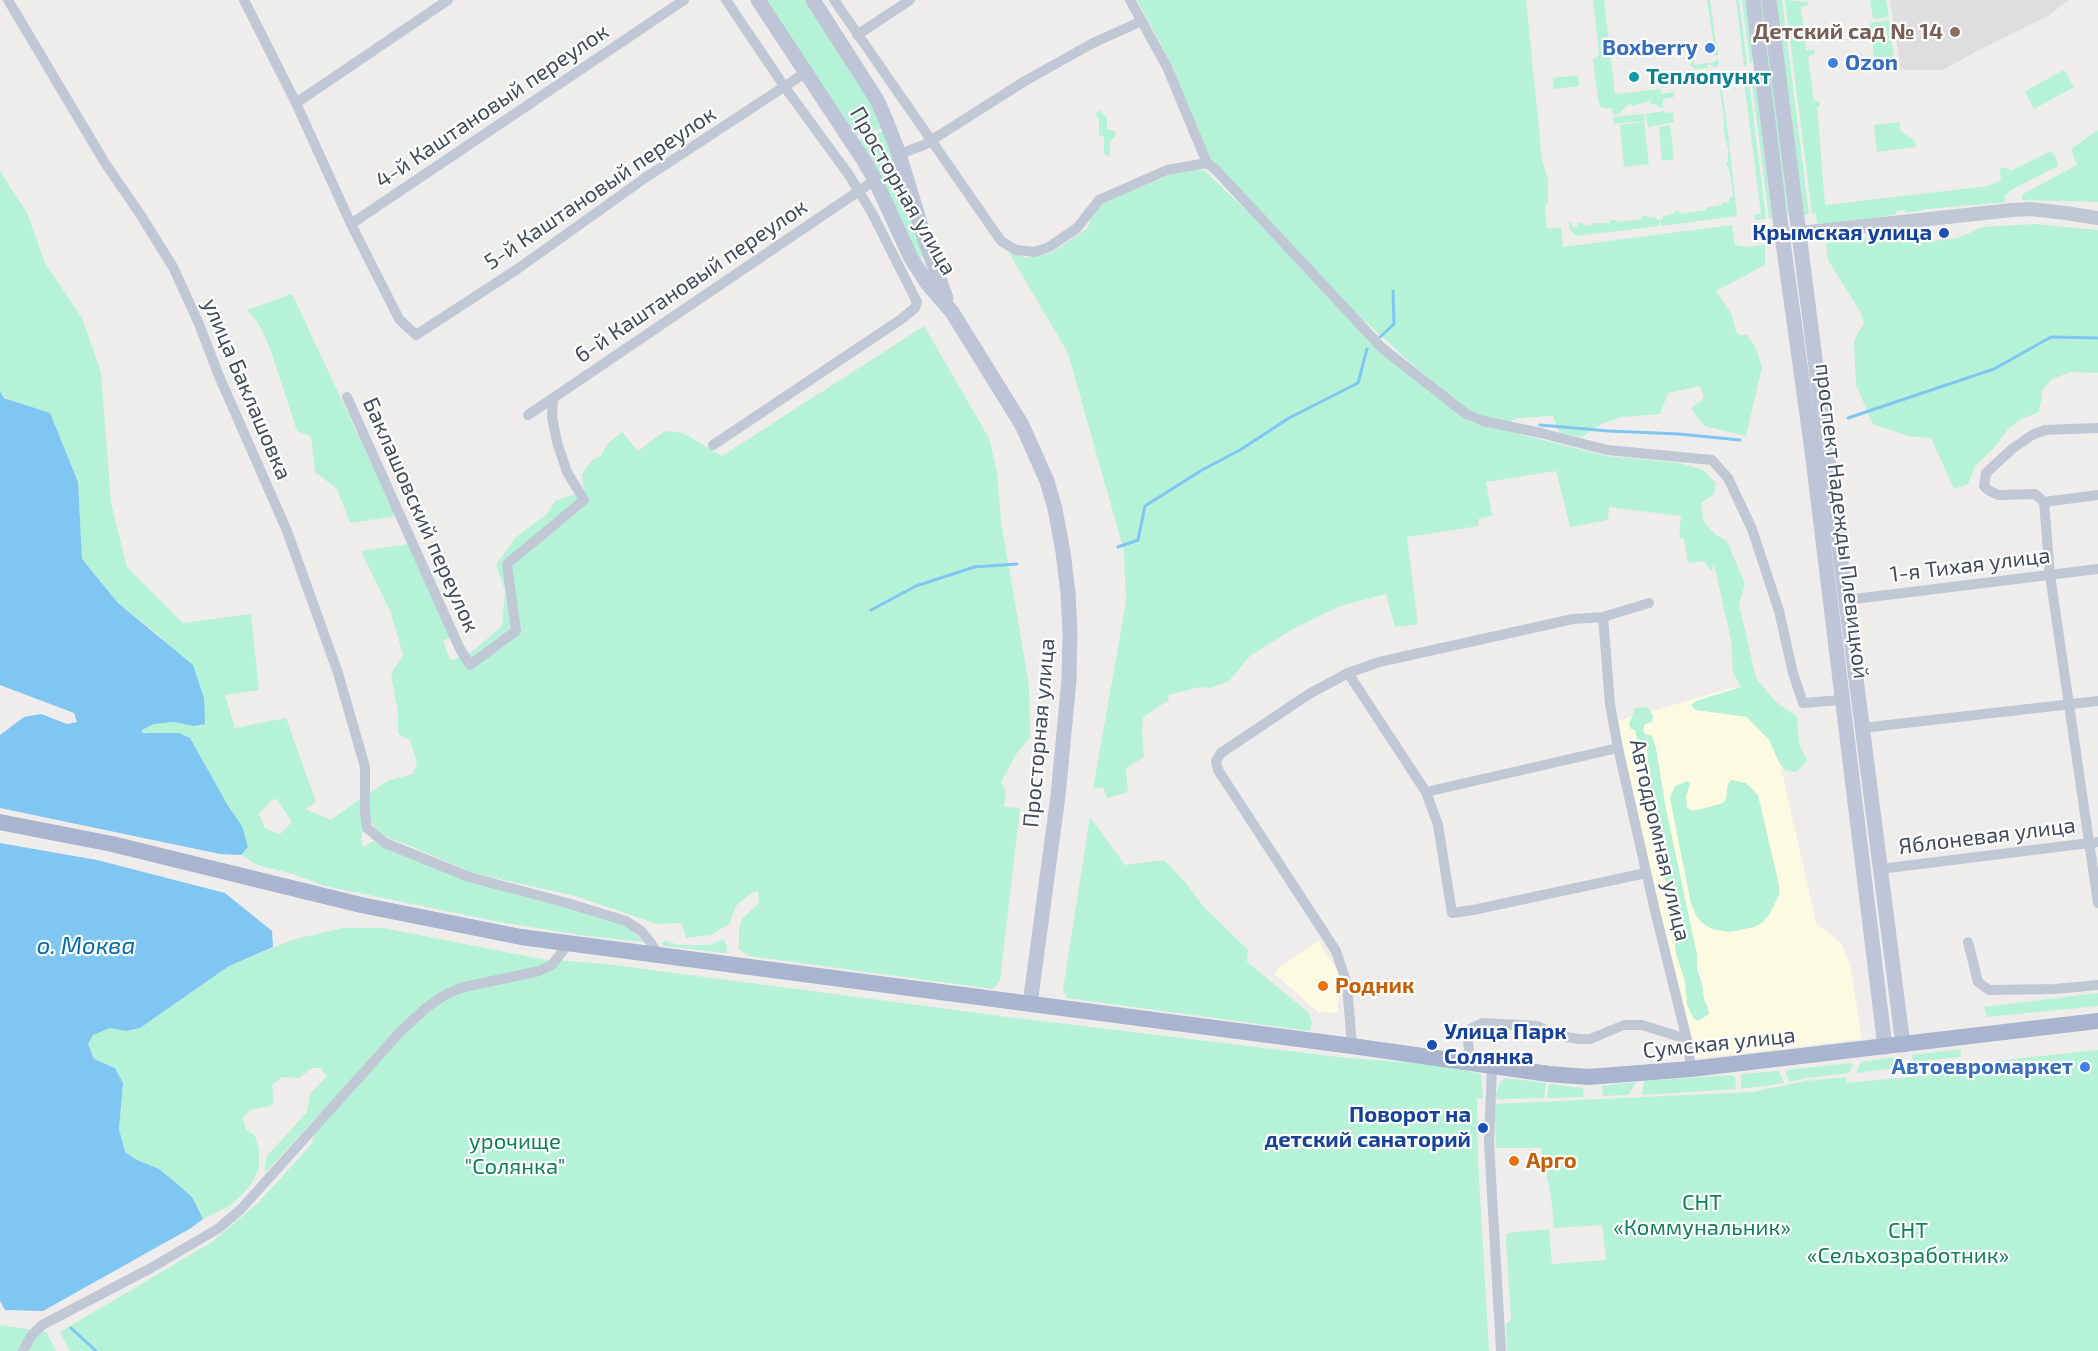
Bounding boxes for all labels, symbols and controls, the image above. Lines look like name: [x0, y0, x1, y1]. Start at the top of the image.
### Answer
street label: 4-й Каштановый переулок: [370, 18, 614, 194]
place label: Детский сад № 14: [1753, 19, 1943, 45]
marker: Детский сад № 14: [1948, 25, 1962, 39]
place label: Boxberry: [1602, 35, 1698, 61]
marker: Boxberry: [1703, 41, 1717, 55]
place label: Ozon: [1845, 50, 1898, 76]
marker: Ozon: [1826, 56, 1840, 70]
place label: Теплопункт: [1646, 64, 1771, 90]
marker: Теплопункт: [1627, 70, 1641, 84]
street label: 5-й Каштановый переулок: [479, 101, 721, 275]
street label: Просторная улица: [844, 102, 962, 280]
street label: 6-й Каштановый переулок: [570, 193, 812, 369]
place label: Крымская улица: [1752, 220, 1932, 246]
marker: Крымская улица: [1937, 226, 1951, 240]
street label: улица Баклашовка: [197, 294, 297, 484]
street label: проспект Надежды Плевицкой: [1810, 362, 1874, 680]
street label: Баклашовский переулок: [357, 393, 485, 637]
street label: 1-я Тихая улица: [1888, 542, 2052, 588]
street label: Просторная улица: [1018, 637, 1060, 829]
street label: Автодромная улица: [1624, 736, 1696, 944]
street label: Яблоневая улица: [1897, 812, 2077, 860]
water label: о. Моква: [37, 932, 135, 960]
place label: Родник: [1335, 973, 1414, 999]
marker: Родник: [1316, 979, 1330, 993]
place label: Улица Парк Солянка: [1444, 1019, 1567, 1070]
street label: Сумская улица: [1641, 1022, 1797, 1064]
marker: Улица Парк Солянка: [1425, 1038, 1439, 1052]
place label: Автоевромаркет: [1892, 1054, 2073, 1080]
marker: Автоевромаркет: [2078, 1060, 2092, 1074]
place label: Поворот на детский санаторий: [1264, 1102, 1471, 1154]
marker: Поворот на детский санаторий: [1476, 1121, 1490, 1135]
park label: урочище "Солянка": [464, 1129, 566, 1180]
place label: Арго: [1526, 1148, 1577, 1174]
marker: Арго: [1507, 1154, 1521, 1168]
park label: СНТ «Коммунальник»: [1613, 1190, 1791, 1242]
park label: СНТ «Сельхозработник»: [1807, 1218, 2009, 1270]

